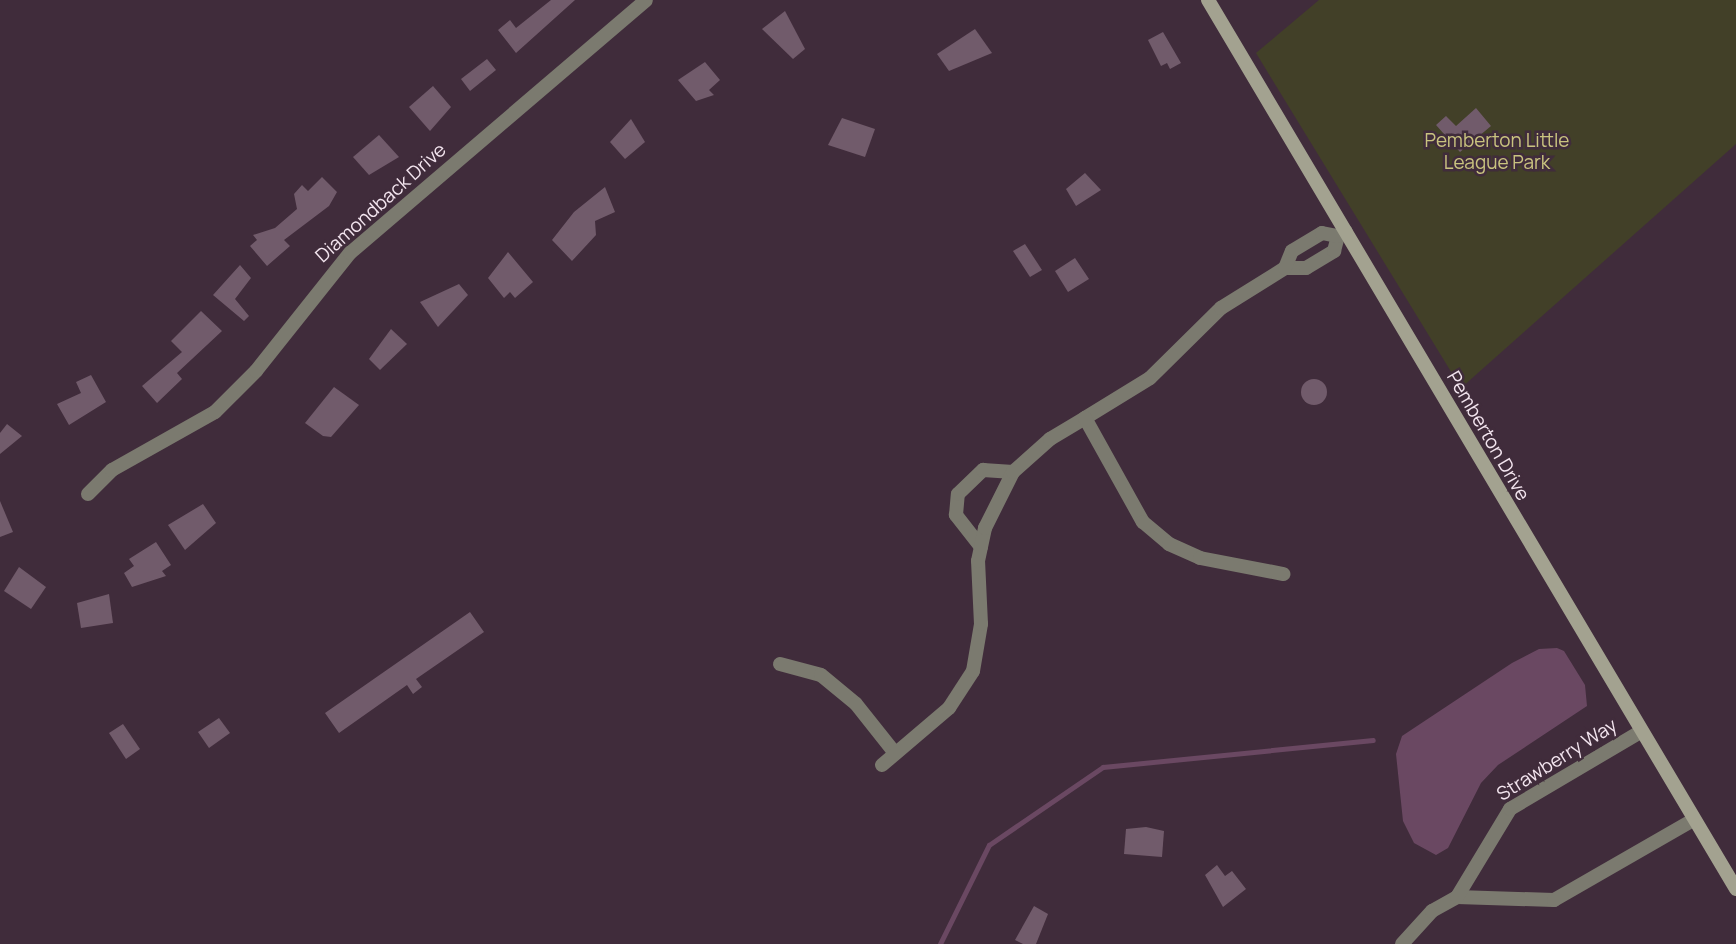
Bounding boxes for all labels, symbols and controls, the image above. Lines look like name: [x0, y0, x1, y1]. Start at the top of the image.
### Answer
park label: Pemberton Little League Park: [1425, 130, 1569, 174]
street label: Diamondback Drive: [311, 138, 451, 268]
street label: Pemberton Drive: [1442, 367, 1534, 505]
street label: Strawberry Way: [1493, 714, 1621, 806]

